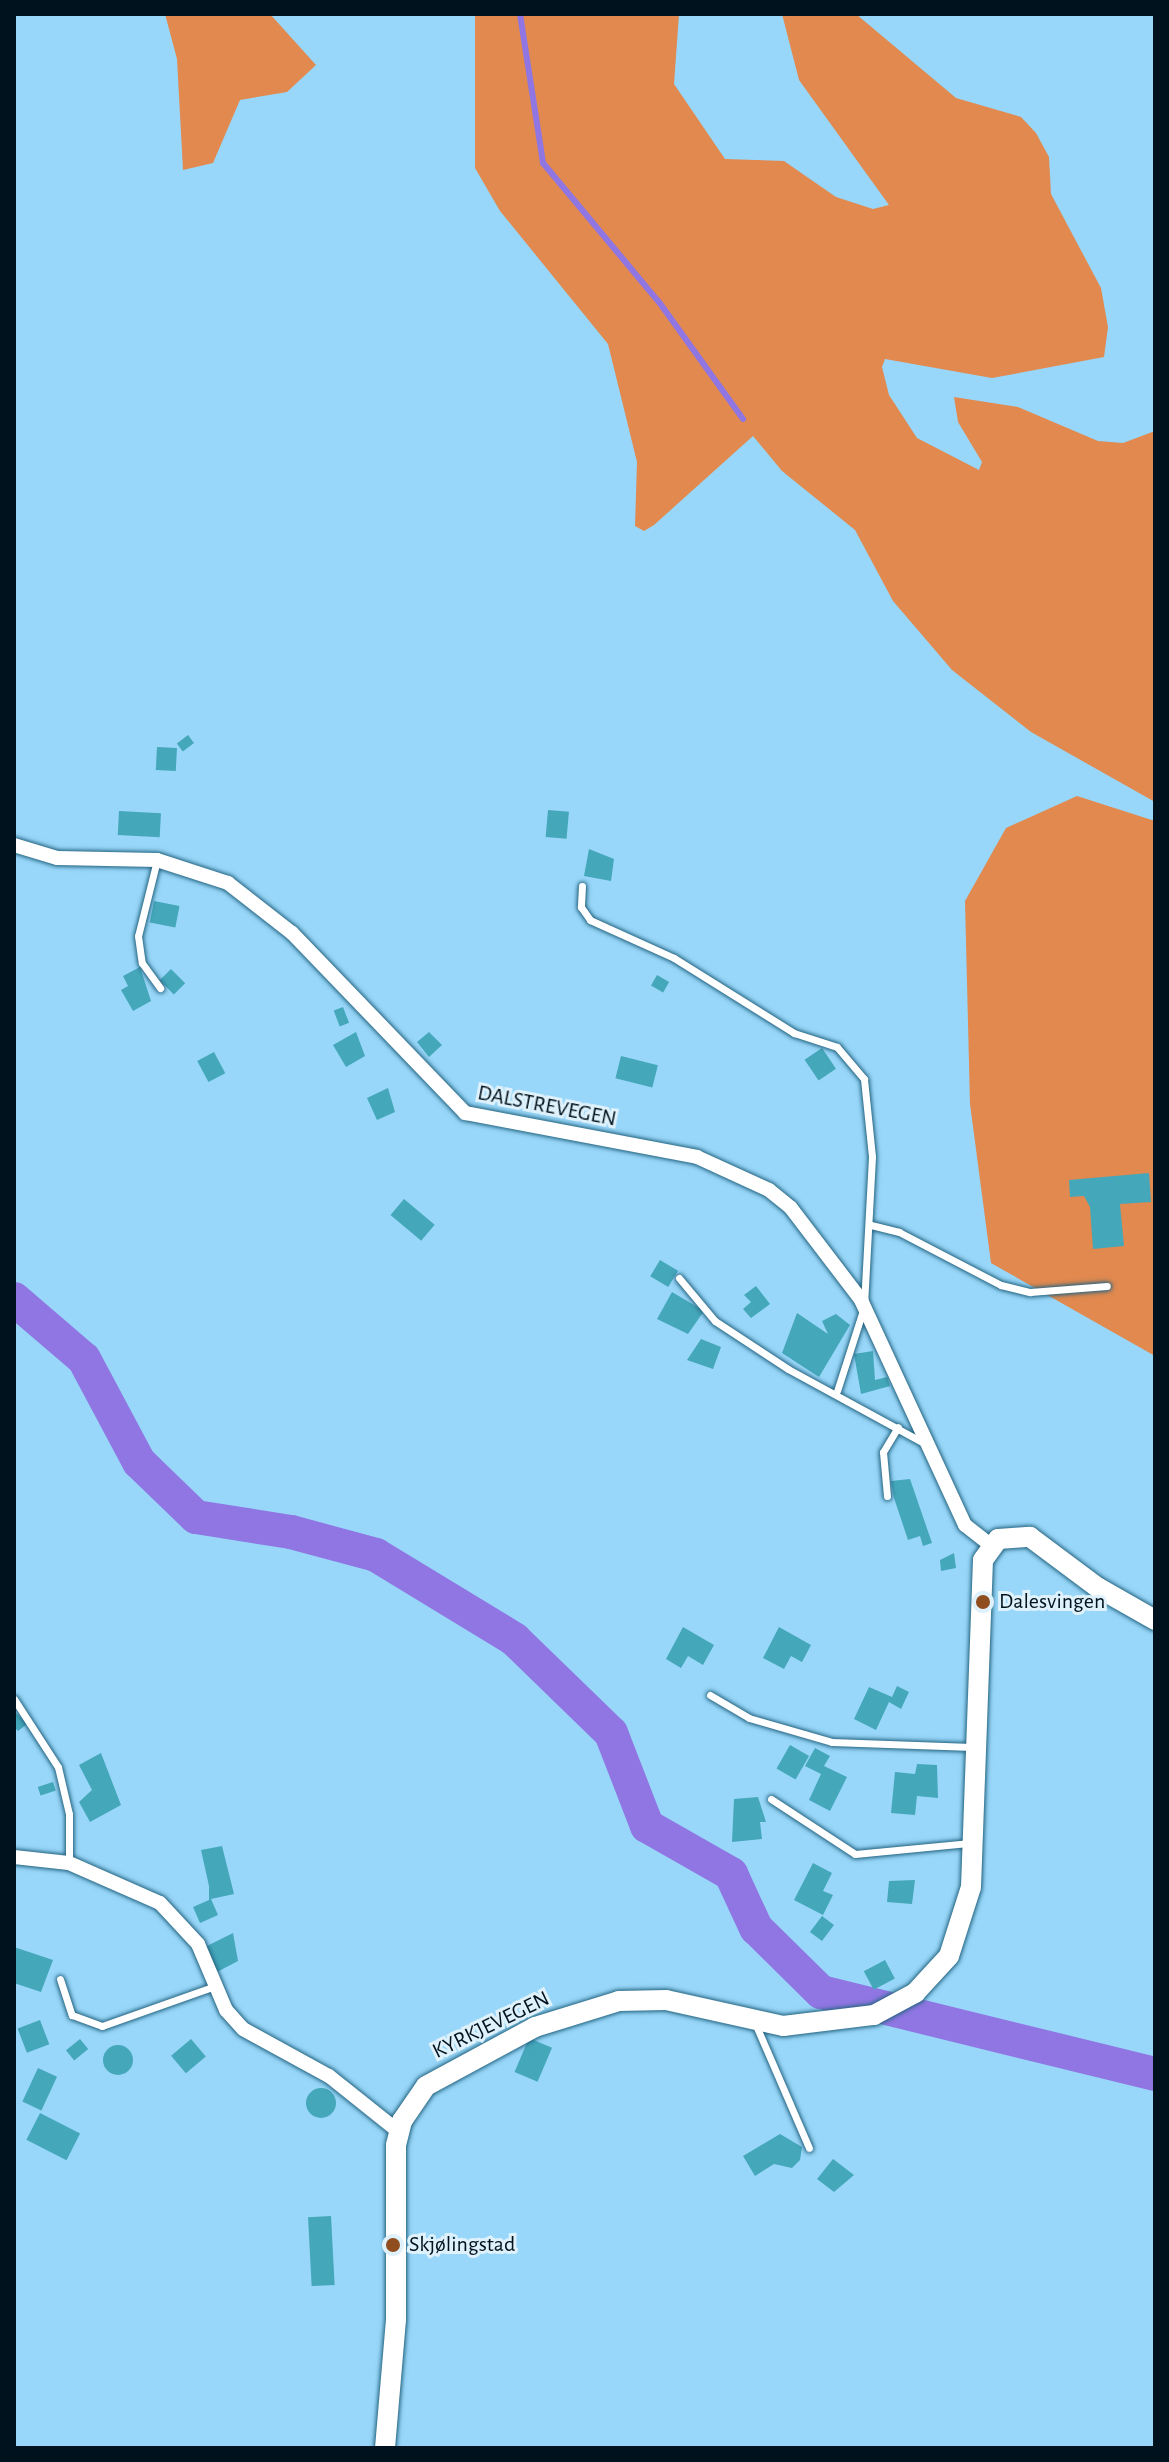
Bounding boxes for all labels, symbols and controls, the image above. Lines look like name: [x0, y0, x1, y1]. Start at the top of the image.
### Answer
street label: DALSTREVEGEN: [475, 1080, 619, 1132]
place label: Dalesvingen: [999, 1589, 1105, 1615]
marker: Dalesvingen: [974, 1593, 992, 1611]
street label: KYRKJEVEGEN: [428, 1985, 554, 2065]
place label: Skjølingstad: [409, 2232, 515, 2258]
marker: Skjølingstad: [384, 2236, 402, 2254]

